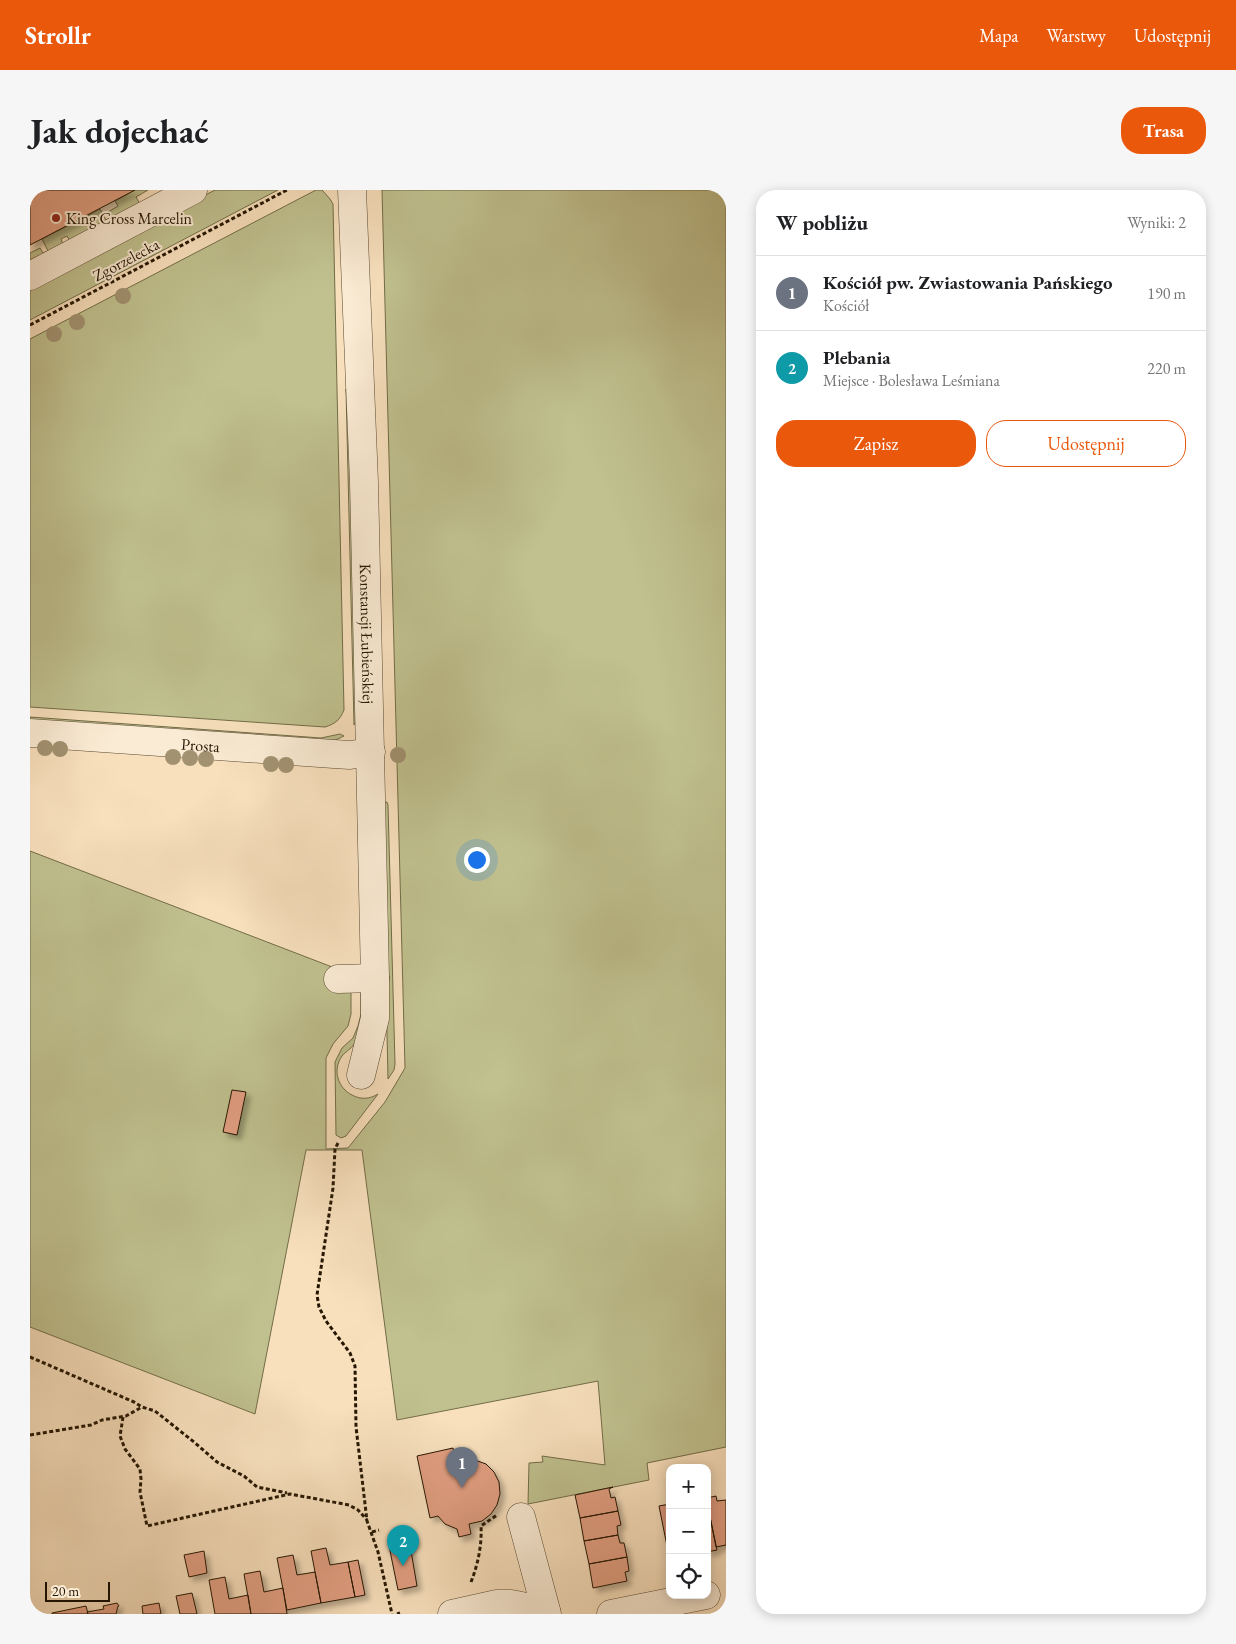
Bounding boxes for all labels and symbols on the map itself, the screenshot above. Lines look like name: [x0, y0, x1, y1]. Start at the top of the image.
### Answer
place label: King Cross Marcelin: [66, 208, 193, 229]
marker: King Cross Marcelin: [50, 212, 62, 224]
street label: Zgorzelecka: [89, 233, 163, 286]
street label: Konstancji Łubieńskiej: [355, 563, 379, 704]
street label: Prosta: [181, 733, 221, 757]
your location: [464, 847, 490, 873]
pin: 1: [446, 1447, 478, 1488]
pin: 2: [387, 1525, 419, 1566]
scale bar: [45, 1579, 110, 1602]

